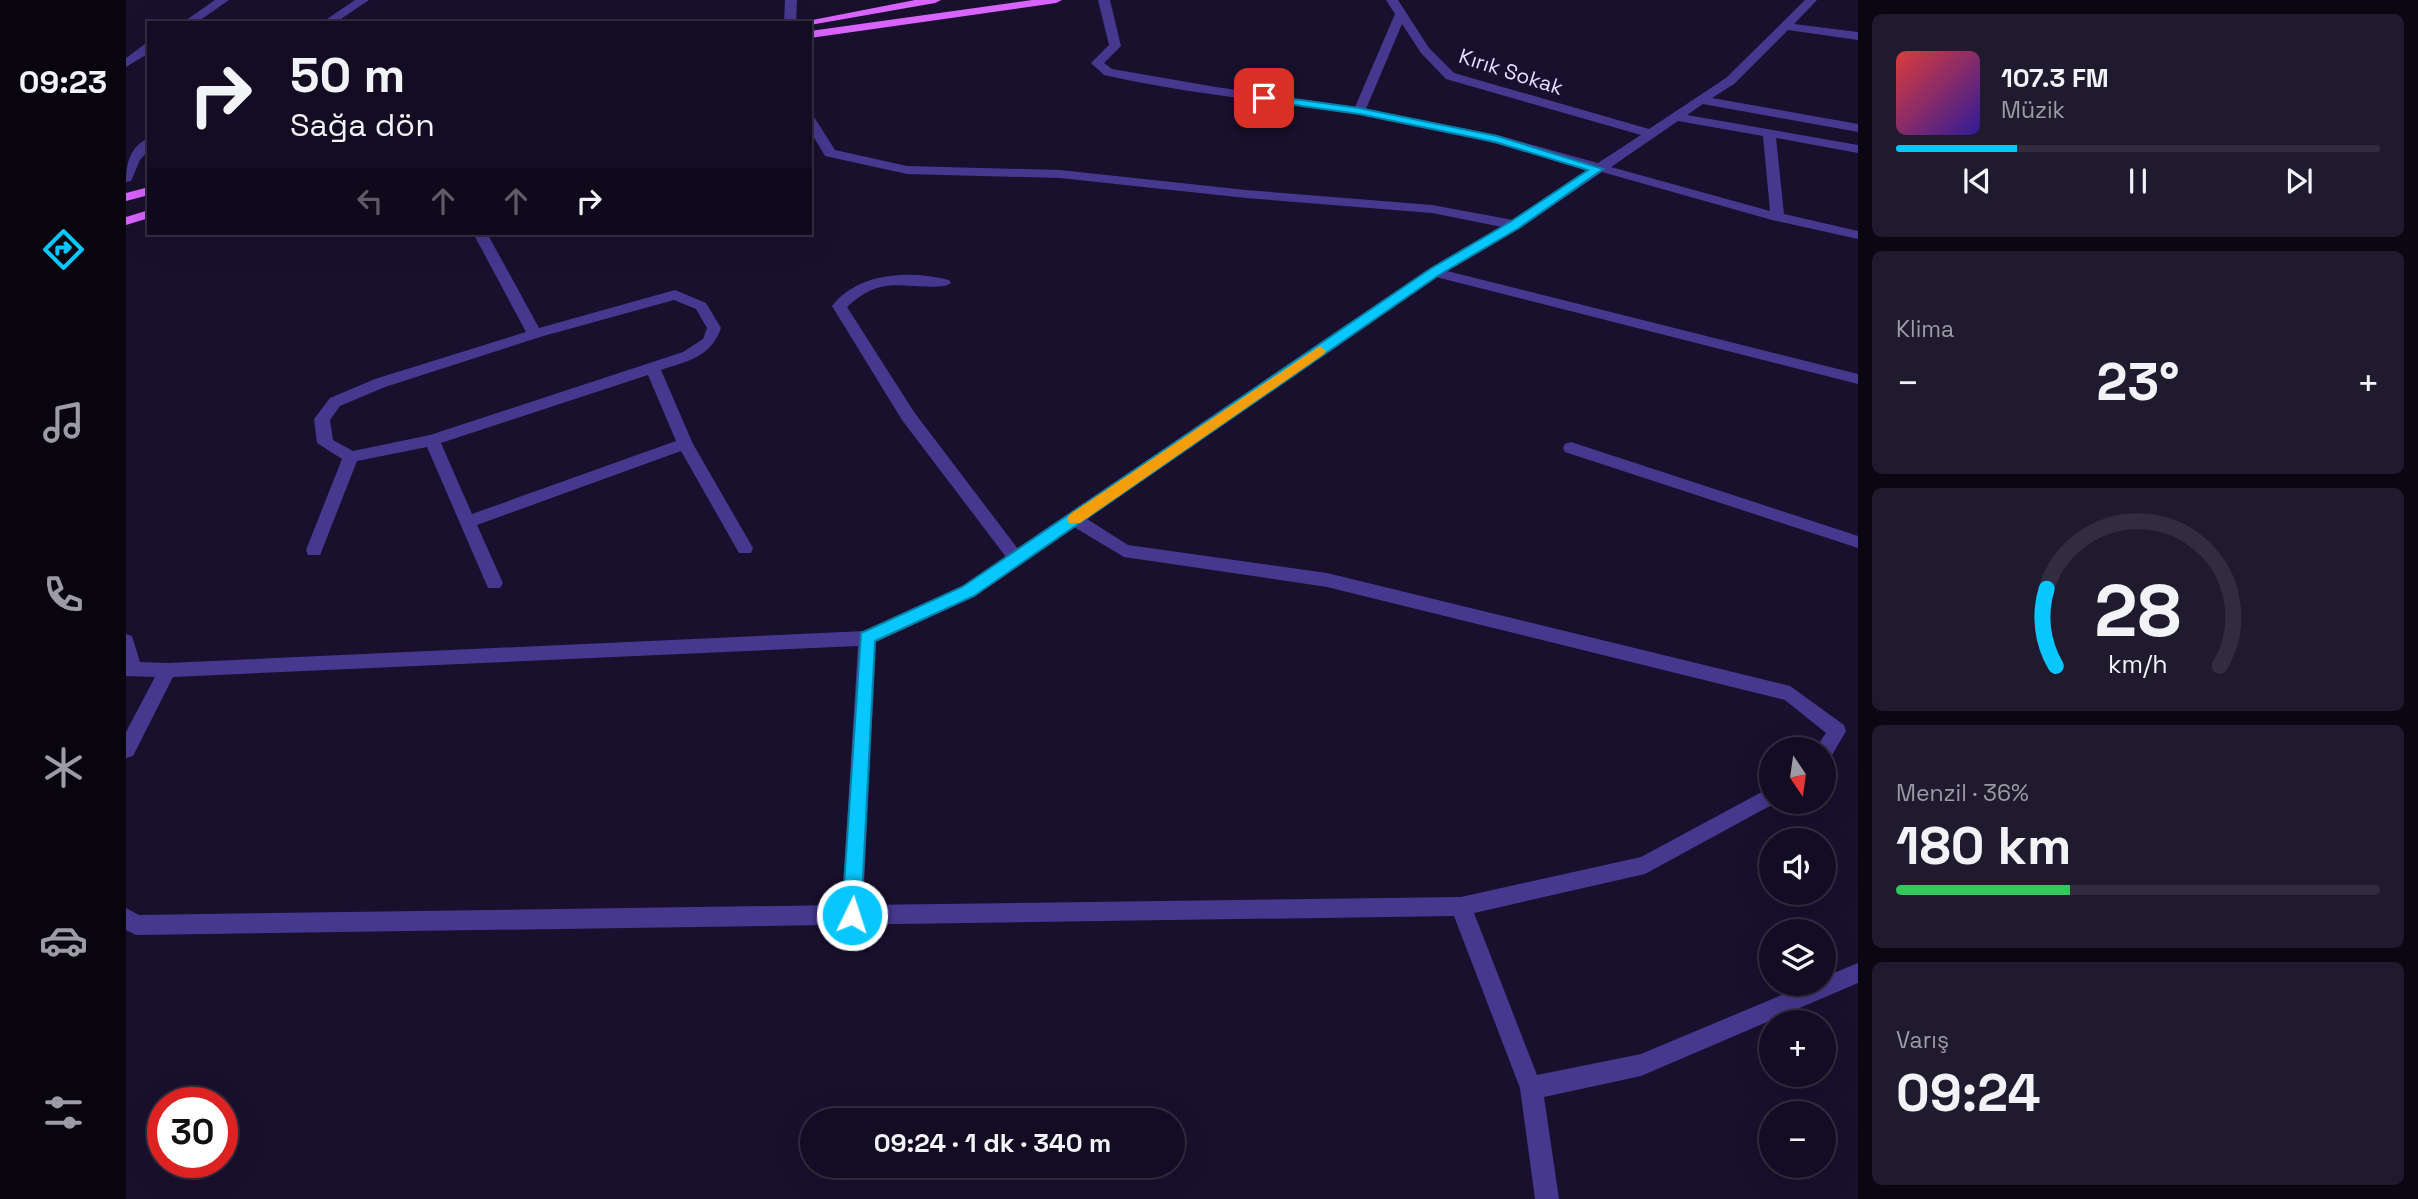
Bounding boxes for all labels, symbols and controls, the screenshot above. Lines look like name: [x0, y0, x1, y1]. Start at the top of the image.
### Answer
street label: Kırık Sokak: [1456, 42, 1567, 101]
text: 50 m: [290, 44, 405, 106]
icon: right: [175, 49, 266, 140]
text: 107.3 FM: [2001, 61, 2109, 95]
text: 09:23: [19, 62, 107, 102]
pin: [1234, 68, 1294, 128]
icon: arrive: [1245, 79, 1283, 117]
text: Müzik: [2001, 95, 2065, 125]
text: Sağa dön: [290, 105, 435, 145]
icon: previous: [1958, 162, 1996, 200]
icon: pause: [2119, 162, 2157, 200]
icon: next: [2280, 162, 2318, 200]
icon: left: [351, 182, 389, 220]
icon: ahead: [424, 182, 462, 220]
icon: ahead: [497, 182, 535, 220]
icon: right: [570, 182, 608, 220]
icon: directions: [39, 225, 88, 274]
text: Klima: [1896, 314, 1954, 344]
text: 23°: [2097, 349, 2180, 415]
text: −: [1896, 359, 1920, 407]
text: +: [2356, 359, 2380, 407]
icon: music: [39, 398, 88, 447]
text: 28: [2095, 564, 2181, 657]
icon: phone: [39, 570, 88, 619]
text: km/h: [2108, 647, 2168, 679]
north arrow: [1759, 737, 1836, 814]
map controls: [1759, 737, 1836, 1178]
icon: climate: [39, 743, 88, 792]
text: Menzil · 36%: [1896, 778, 2029, 808]
text: 180 km: [1896, 813, 2071, 879]
button: sound: [1759, 828, 1836, 905]
position arrow: [815, 878, 889, 952]
icon: car: [39, 916, 88, 965]
button: layers: [1759, 919, 1836, 996]
button: +: [1759, 1010, 1836, 1087]
text: Varış: [1896, 1025, 1949, 1055]
text: 09:24: [1896, 1060, 2040, 1126]
speed limit sign: 30: [147, 1087, 238, 1178]
icon: filters: [39, 1088, 88, 1137]
button: −: [1759, 1101, 1836, 1178]
text: 09:24 · 1 dk · 340 m: [874, 1126, 1111, 1160]

